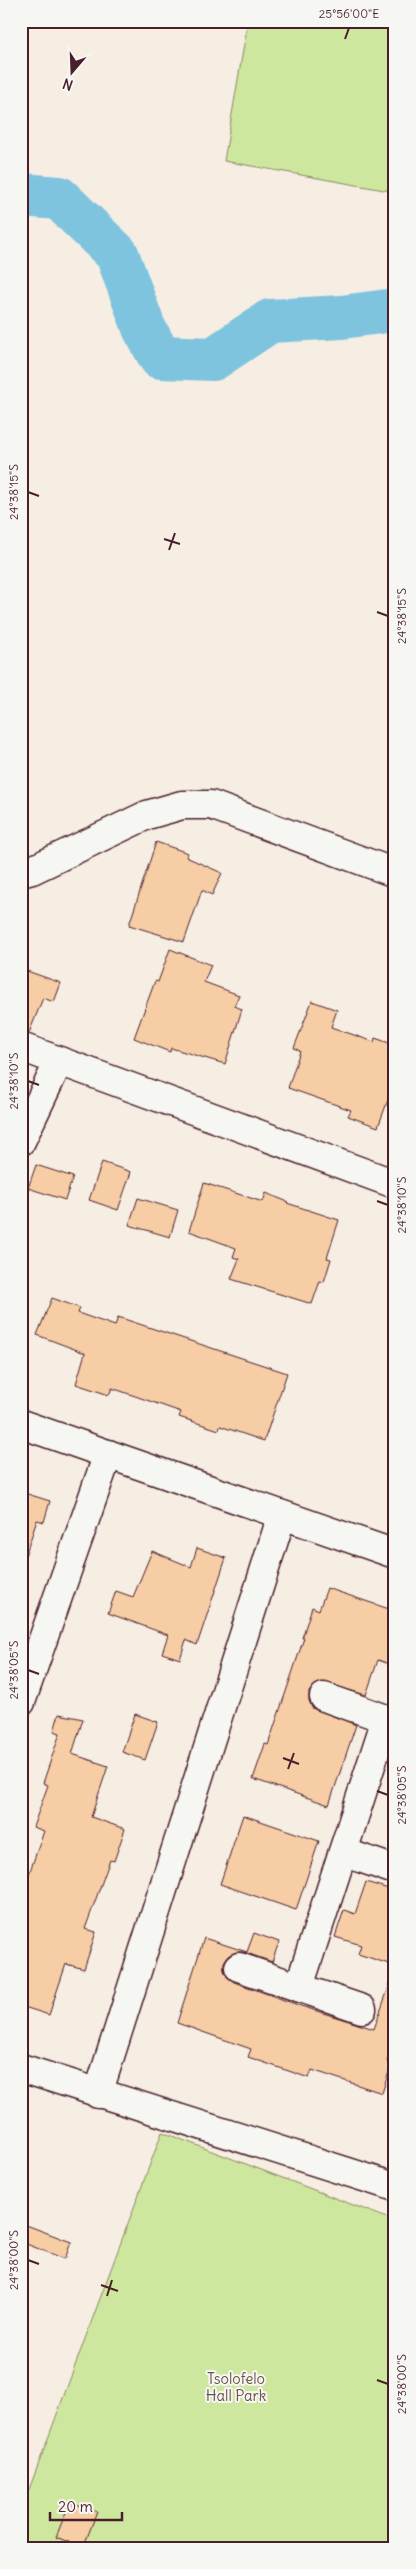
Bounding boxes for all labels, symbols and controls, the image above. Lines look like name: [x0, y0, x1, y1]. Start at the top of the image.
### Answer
text: 25°56'00"E: [319, 6, 379, 21]
north arrow: [48, 48, 98, 98]
text: N: [60, 74, 75, 94]
text: 24°38'15"S: [6, 464, 21, 520]
text: 24°38'15"S: [394, 588, 409, 644]
text: 24°38'10"S: [6, 1052, 21, 1109]
text: 24°38'10"S: [394, 1176, 409, 1233]
text: 24°38'05"S: [6, 1640, 21, 1699]
text: 24°38'05"S: [394, 1765, 409, 1824]
text: 24°38'00"S: [6, 2230, 21, 2290]
text: 24°38'00"S: [394, 2354, 409, 2414]
park label: Tsolofelo Hall Park: [206, 2369, 267, 2405]
scale bar: [50, 2489, 122, 2521]
text: 20 m: [58, 2497, 93, 2516]

